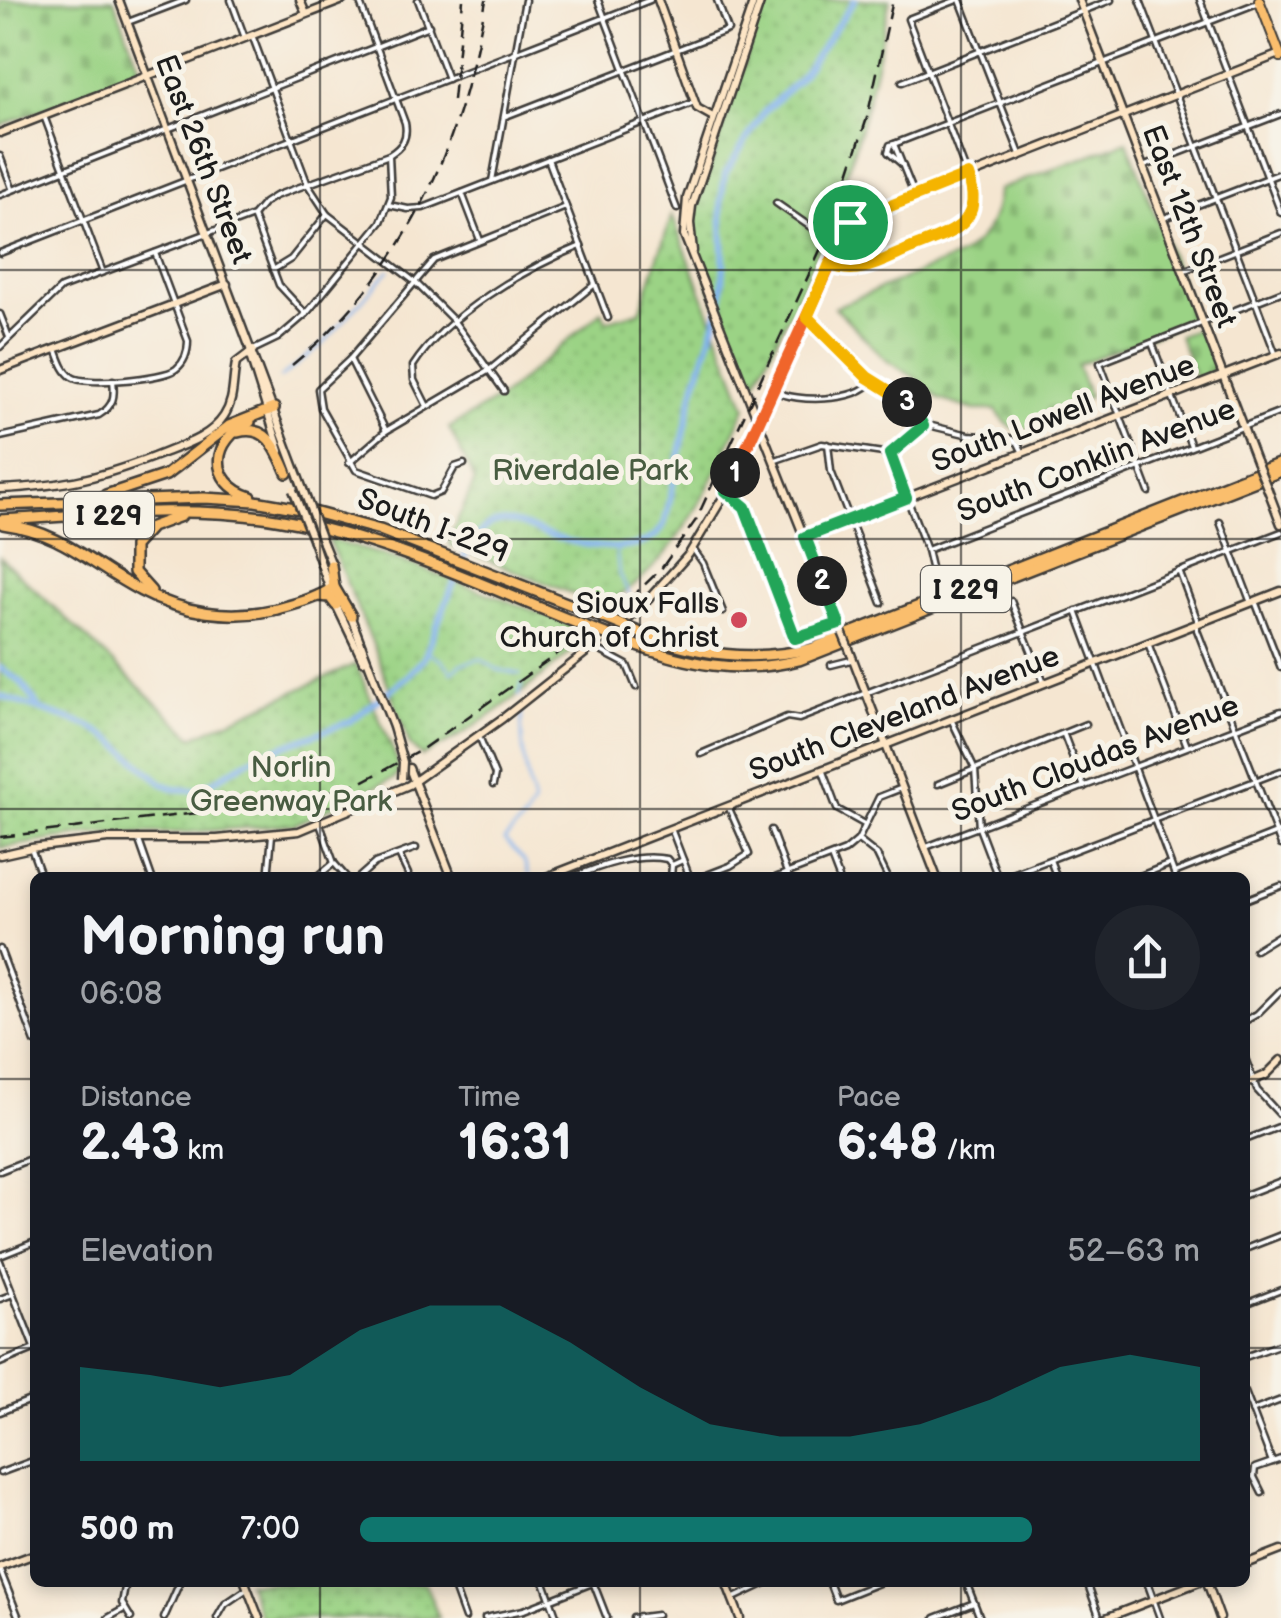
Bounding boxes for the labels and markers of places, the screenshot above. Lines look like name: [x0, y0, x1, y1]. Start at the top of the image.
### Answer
pin: [808, 180, 893, 265]
pin: 3: [882, 377, 932, 427]
pin: 1: [710, 448, 760, 498]
pin: 2: [797, 556, 847, 606]
place label: Sioux Falls Church of Christ: [500, 586, 719, 656]
marker: Sioux Falls Church of Christ: [728, 609, 750, 631]

